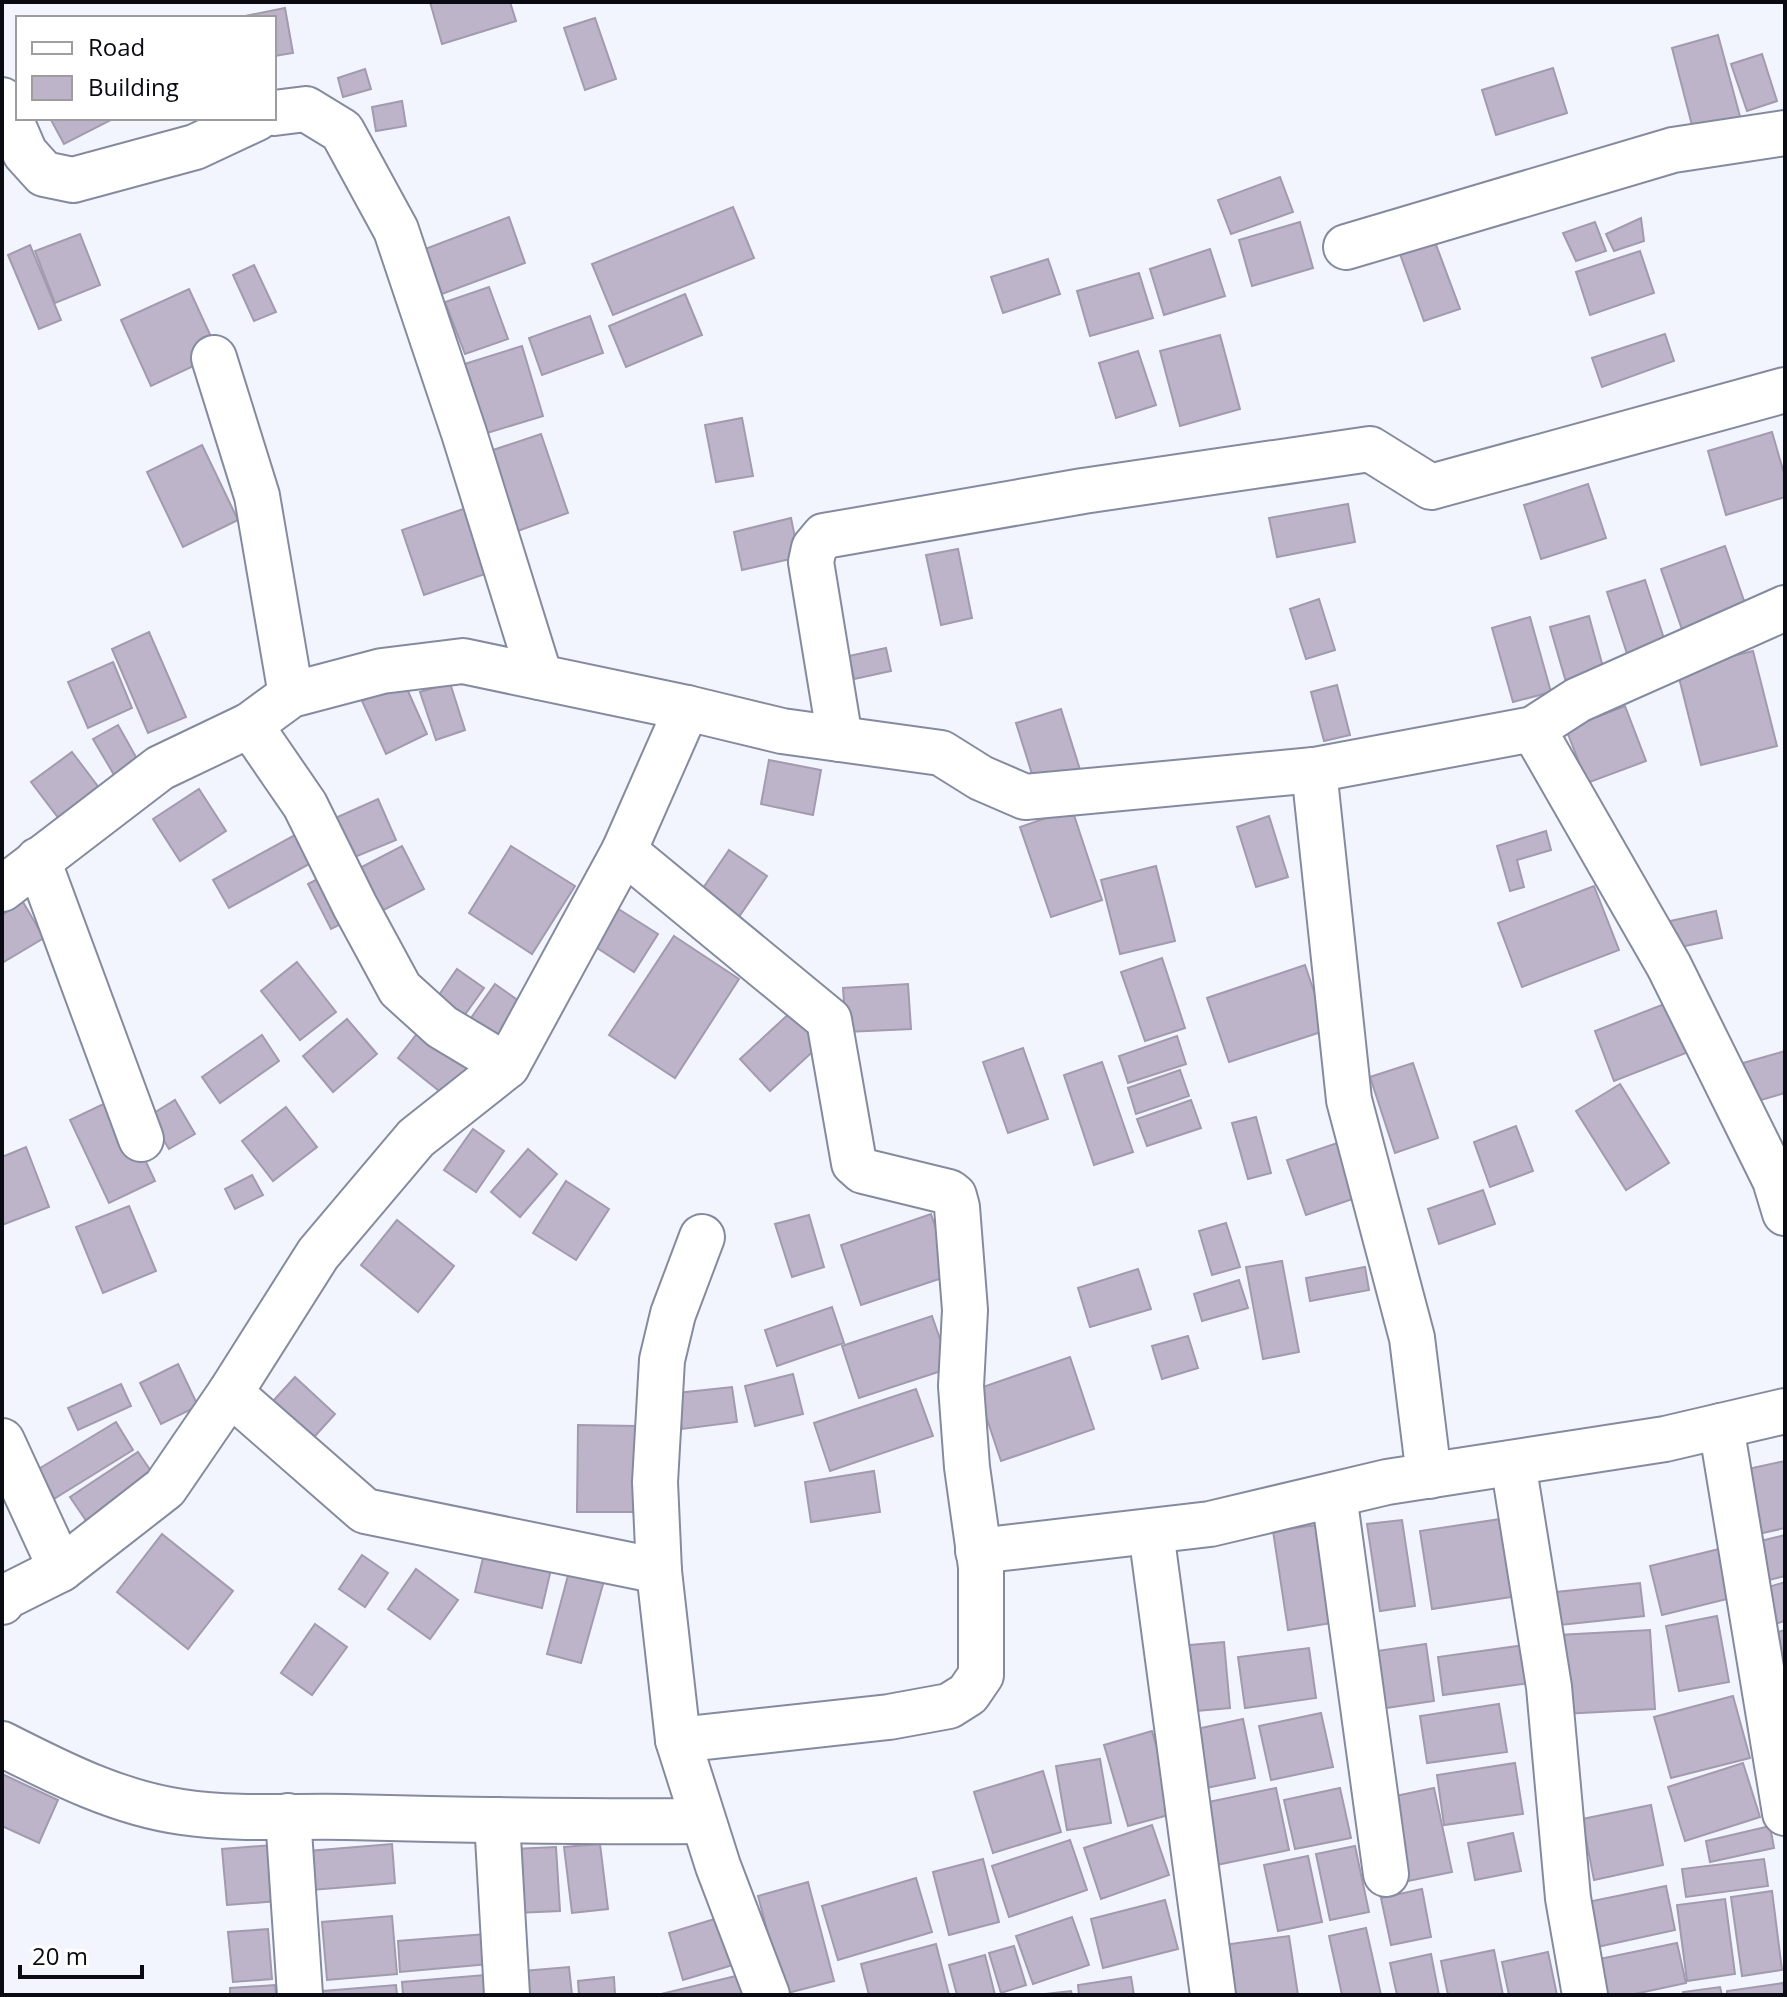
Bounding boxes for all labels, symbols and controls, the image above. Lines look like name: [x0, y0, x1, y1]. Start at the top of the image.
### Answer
legend: [16, 16, 276, 120]
text: Road: [88, 30, 145, 63]
text: Building: [88, 70, 179, 103]
scale bar: [20, 1929, 142, 1979]
text: 20 m: [32, 1939, 88, 1972]

